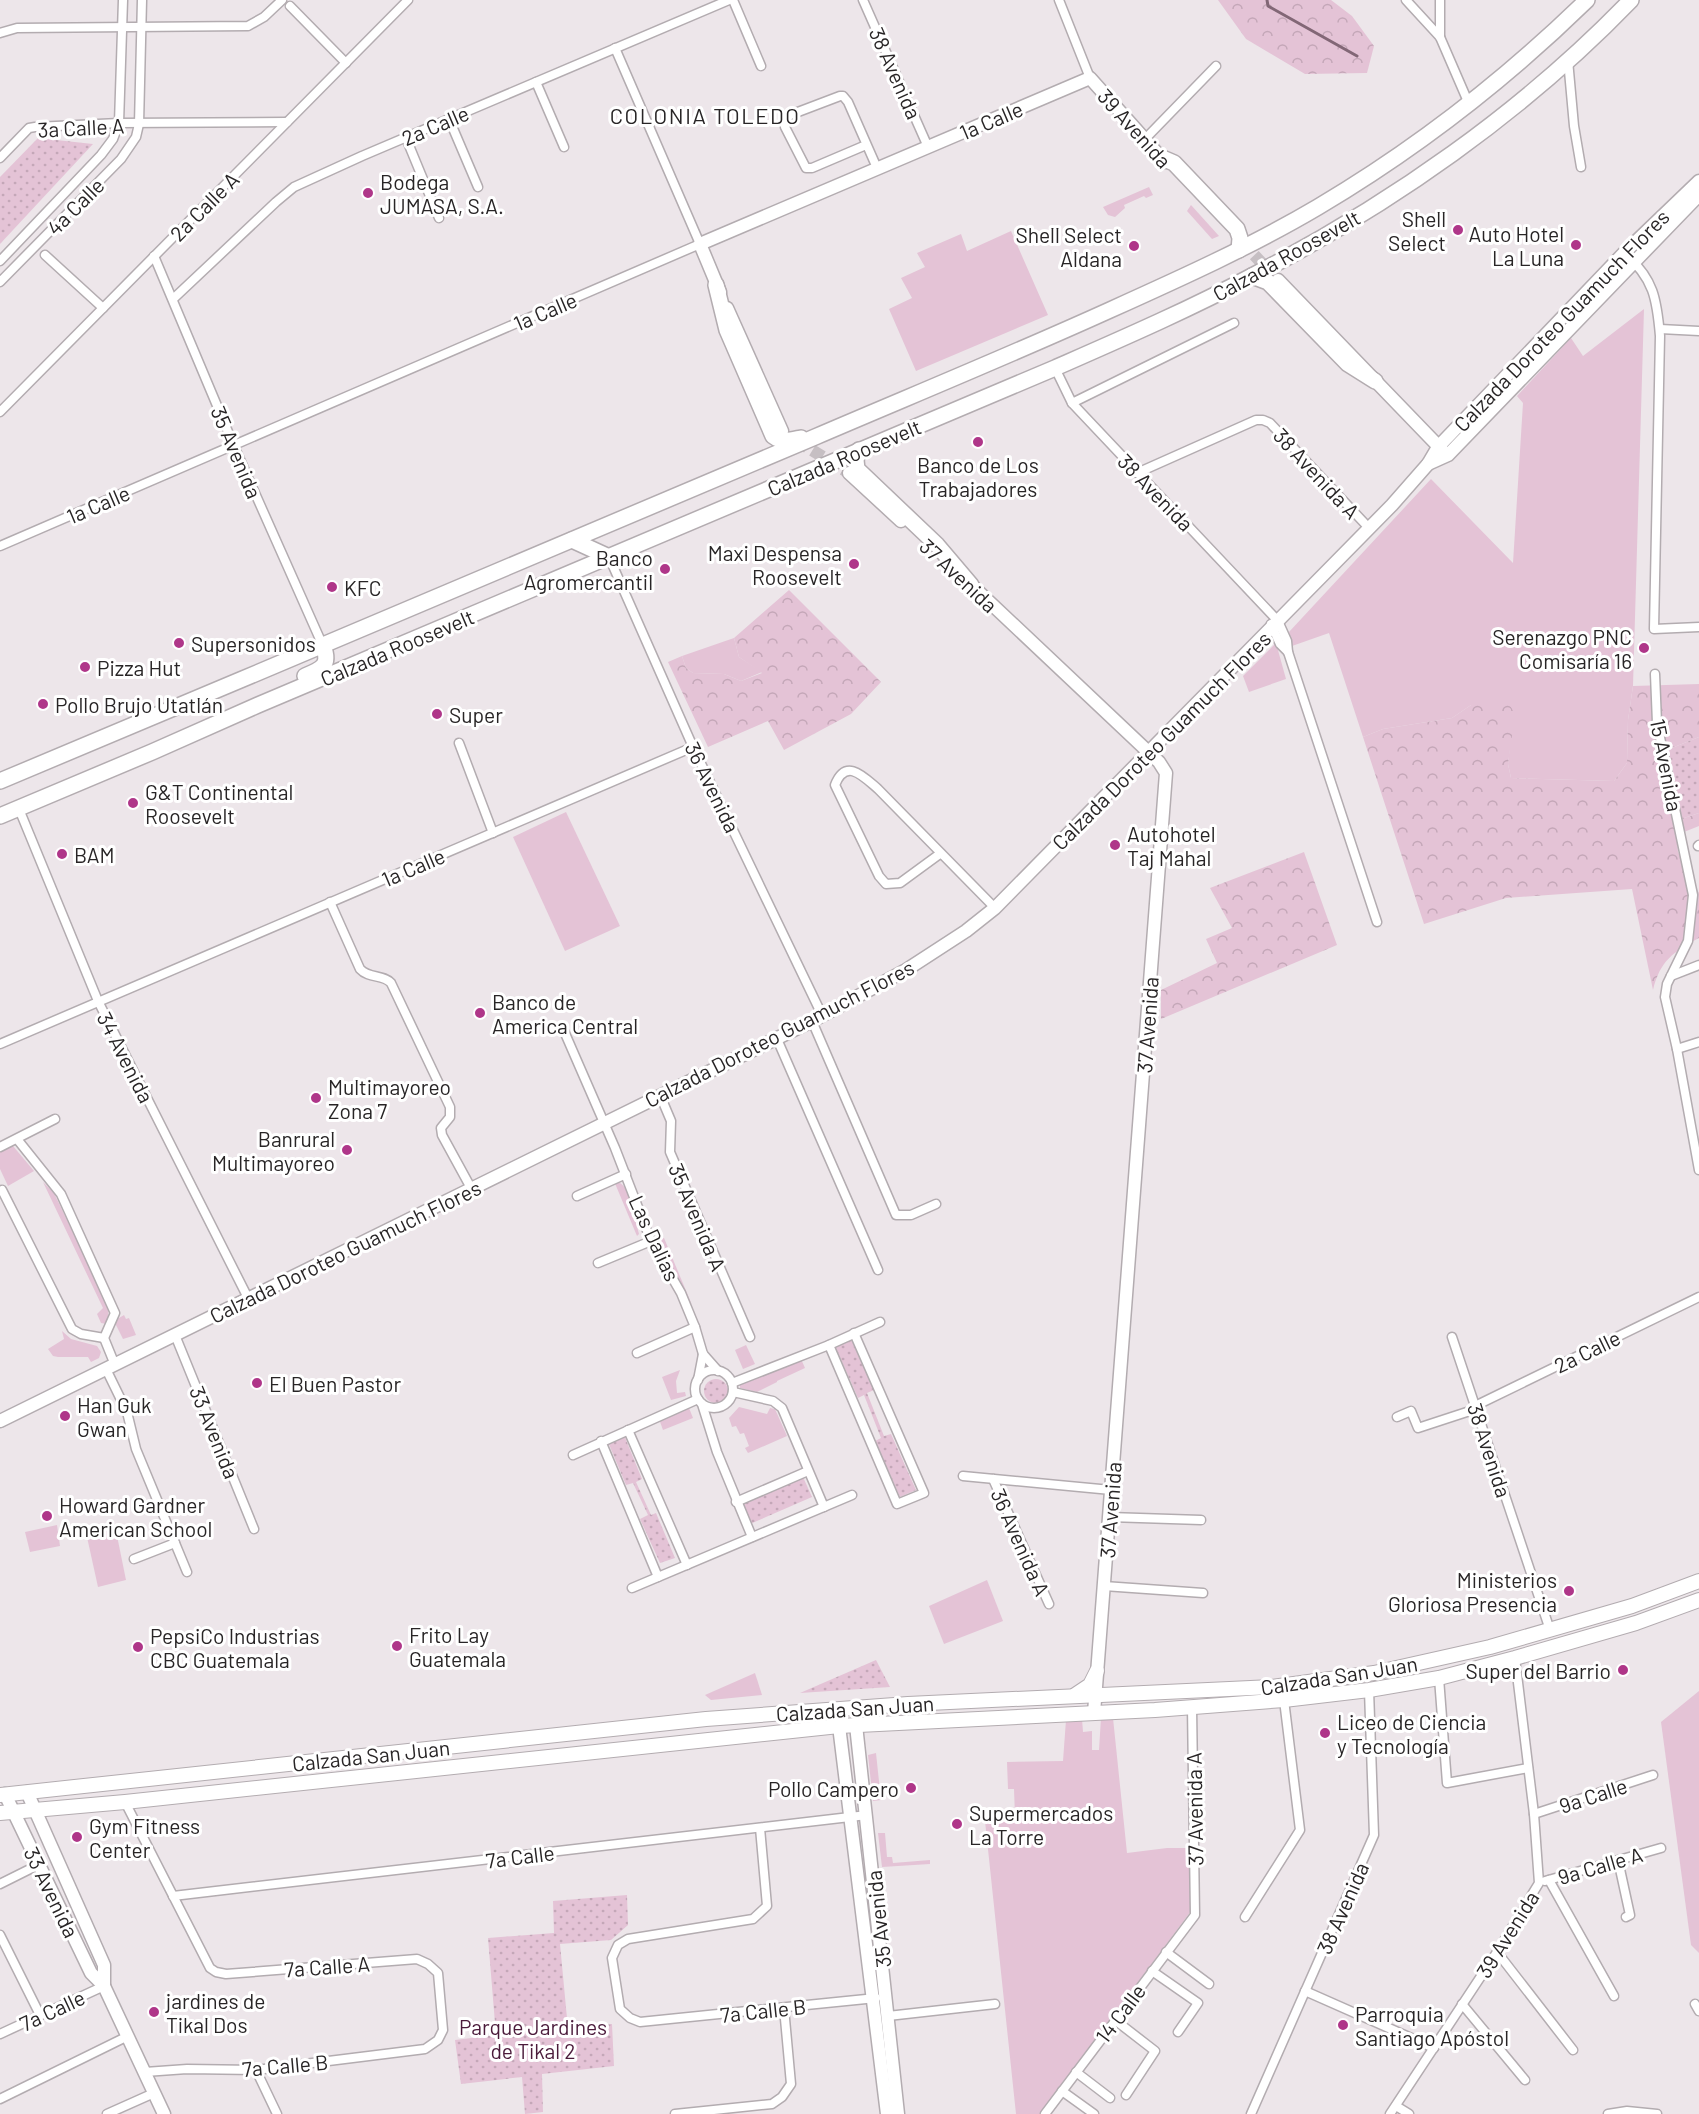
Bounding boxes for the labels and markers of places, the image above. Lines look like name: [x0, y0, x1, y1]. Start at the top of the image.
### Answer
place label: Bodega JUMASA, S.A.: [380, 169, 504, 218]
marker: Bodega JUMASA, S.A.: [361, 186, 375, 200]
place label: Shell Select: [1388, 206, 1446, 255]
place label: Auto Hotel La Luna: [1469, 221, 1564, 270]
place label: Shell Select Aldana: [1015, 222, 1122, 271]
marker: Shell Select: [1451, 223, 1465, 237]
marker: Auto Hotel La Luna: [1569, 238, 1583, 252]
marker: Shell Select Aldana: [1127, 239, 1141, 253]
marker: Banco de Los Trabajadores: [971, 435, 985, 449]
place label: Banco de Los Trabajadores: [917, 452, 1039, 501]
place label: Maxi Despensa Roosevelt: [708, 540, 842, 589]
place label: Banco Agromercantil: [524, 545, 653, 594]
marker: Maxi Despensa Roosevelt: [847, 557, 861, 571]
marker: Banco Agromercantil: [658, 562, 672, 576]
place label: KFC: [344, 575, 381, 600]
marker: KFC: [325, 580, 339, 594]
place label: Serenazgo PNC Comisaría 16: [1492, 624, 1632, 673]
place label: Supersonidos: [191, 631, 316, 656]
marker: Supersonidos: [172, 636, 186, 650]
marker: Serenazgo PNC Comisaría 16: [1637, 641, 1651, 655]
place label: Pizza Hut: [97, 655, 181, 680]
marker: Pizza Hut: [78, 660, 92, 674]
place label: Pollo Brujo Utatlán: [55, 692, 223, 717]
marker: Pollo Brujo Utatlán: [36, 697, 50, 711]
place label: Super: [449, 702, 503, 727]
marker: Super: [430, 707, 444, 721]
place label: G&T Continental Roosevelt: [145, 779, 293, 828]
marker: G&T Continental Roosevelt: [126, 796, 140, 810]
place label: Autohotel Taj Mahal: [1127, 821, 1216, 870]
marker: Autohotel Taj Mahal: [1108, 838, 1122, 852]
place label: BAM: [74, 842, 114, 867]
marker: BAM: [55, 847, 69, 861]
place label: Banco de America Central: [492, 989, 638, 1038]
marker: Banco de America Central: [473, 1006, 487, 1020]
place label: Multimayoreo Zona 7: [328, 1074, 451, 1123]
marker: Multimayoreo Zona 7: [309, 1091, 323, 1105]
place label: Banrural Multimayoreo: [212, 1126, 335, 1175]
marker: Banrural Multimayoreo: [340, 1143, 354, 1157]
place label: El Buen Pastor: [269, 1371, 402, 1396]
marker: El Buen Pastor: [250, 1376, 264, 1390]
place label: Han Guk Gwan: [77, 1392, 152, 1441]
marker: Han Guk Gwan: [58, 1409, 72, 1423]
place label: Howard Gardner American School: [59, 1492, 212, 1541]
marker: Howard Gardner American School: [40, 1509, 54, 1523]
place label: Ministerios Gloriosa Presencia: [1388, 1567, 1557, 1616]
marker: Ministerios Gloriosa Presencia: [1562, 1584, 1576, 1598]
place label: Frito Lay Guatemala: [409, 1622, 506, 1671]
place label: PepsiCo Industrias CBC Guatemala: [150, 1623, 320, 1672]
marker: Frito Lay Guatemala: [390, 1639, 404, 1653]
marker: PepsiCo Industrias CBC Guatemala: [131, 1640, 145, 1654]
place label: Super del Barrio: [1465, 1658, 1611, 1683]
marker: Super del Barrio: [1616, 1663, 1630, 1677]
place label: Liceo de Ciencia y Tecnología: [1337, 1709, 1486, 1758]
marker: Liceo de Ciencia y Tecnología: [1318, 1726, 1332, 1740]
place label: Pollo Campero: [768, 1776, 899, 1801]
marker: Pollo Campero: [904, 1781, 918, 1795]
place label: Supermercados La Torre: [969, 1800, 1113, 1849]
place label: Gym Fitness Center: [89, 1813, 200, 1862]
marker: Supermercados La Torre: [950, 1817, 964, 1831]
marker: Gym Fitness Center: [70, 1830, 84, 1844]
place label: jardines de Tikal Dos: [165, 1988, 265, 2037]
place label: Parroquia Santiago Apóstol: [1355, 2001, 1509, 2050]
marker: jardines de Tikal Dos: [147, 2005, 161, 2019]
marker: Parroquia Santiago Apóstol: [1336, 2018, 1350, 2032]

